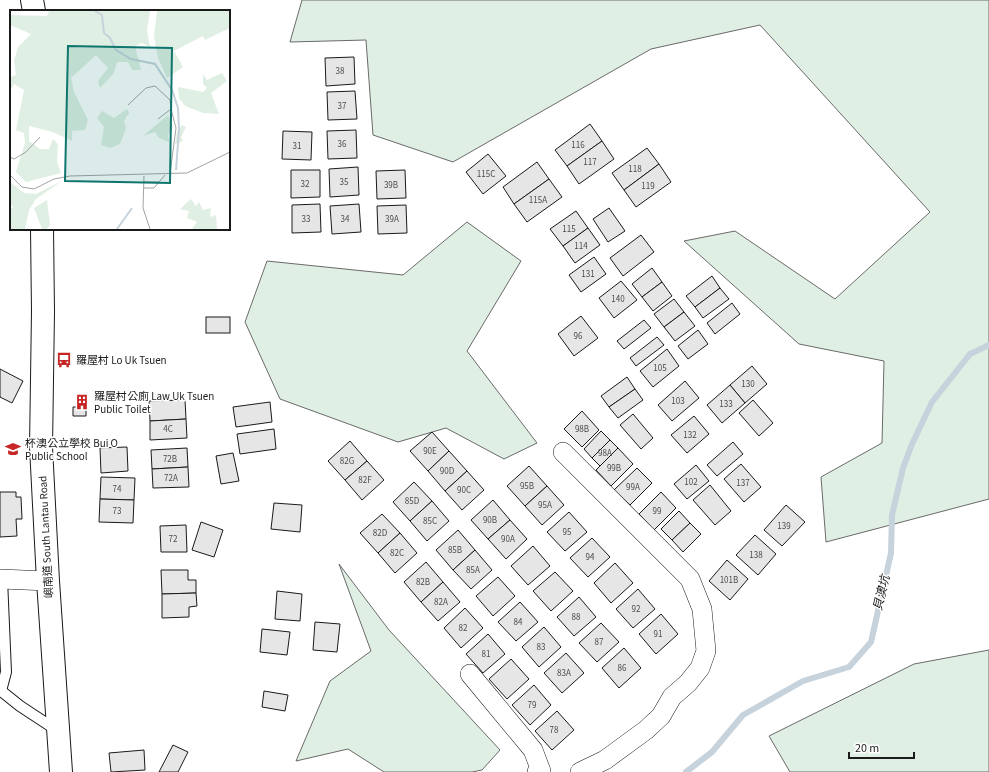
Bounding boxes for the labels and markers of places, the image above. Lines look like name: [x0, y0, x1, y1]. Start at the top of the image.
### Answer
bus stop icon: 羅屋村 Lo Uk Tsuen: [55, 351, 73, 369]
place label: 羅屋村 Lo Uk Tsuen: [76, 353, 167, 368]
place label: 羅屋村公廁 Law Uk Tsuen Public Toilet: [94, 389, 214, 417]
building icon: 羅屋村公廁 Law Uk Tsuen Public Toilet: [73, 393, 91, 411]
place label: 杯澳公立學校 Bui O Public School: [25, 436, 118, 464]
school or university icon: 杯澳公立學校 Bui O Public School: [4, 440, 22, 458]

